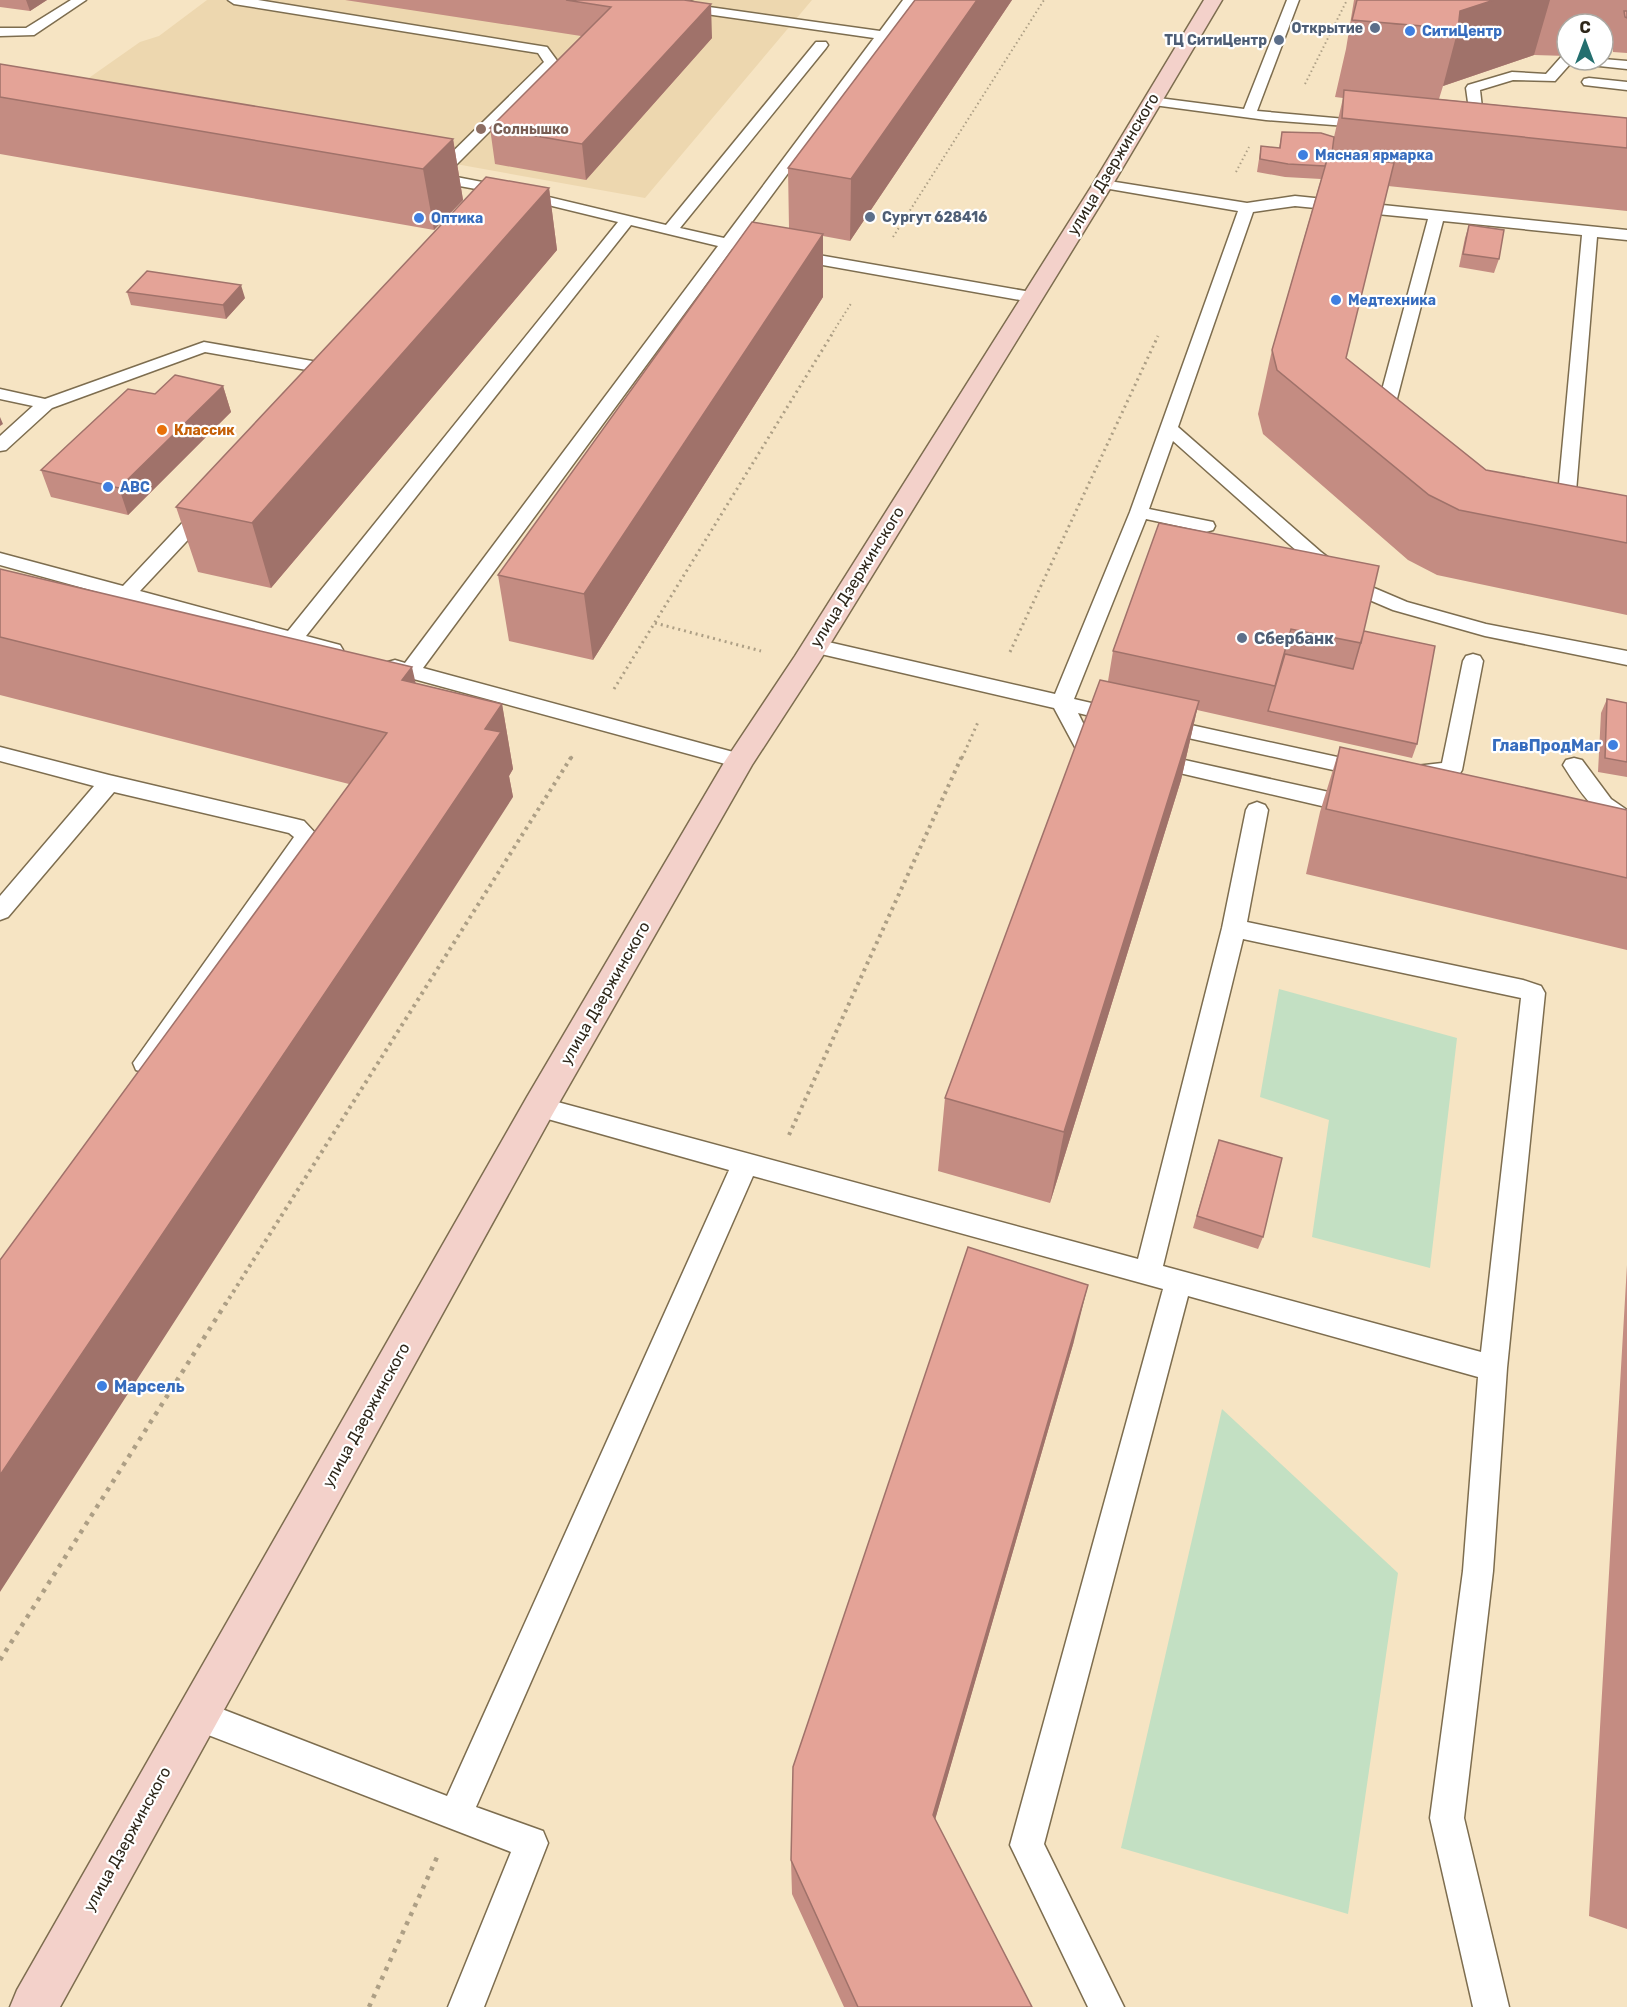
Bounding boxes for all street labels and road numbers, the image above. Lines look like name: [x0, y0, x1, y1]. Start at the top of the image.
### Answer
street label: улица Дзержинского: [1063, 90, 1163, 238]
street label: улица Дзержинского: [806, 503, 908, 651]
street label: улица Дзержинского: [556, 918, 654, 1068]
street label: улица Дзержинского: [318, 1339, 414, 1491]
street label: улица Дзержинского: [79, 1763, 175, 1915]

